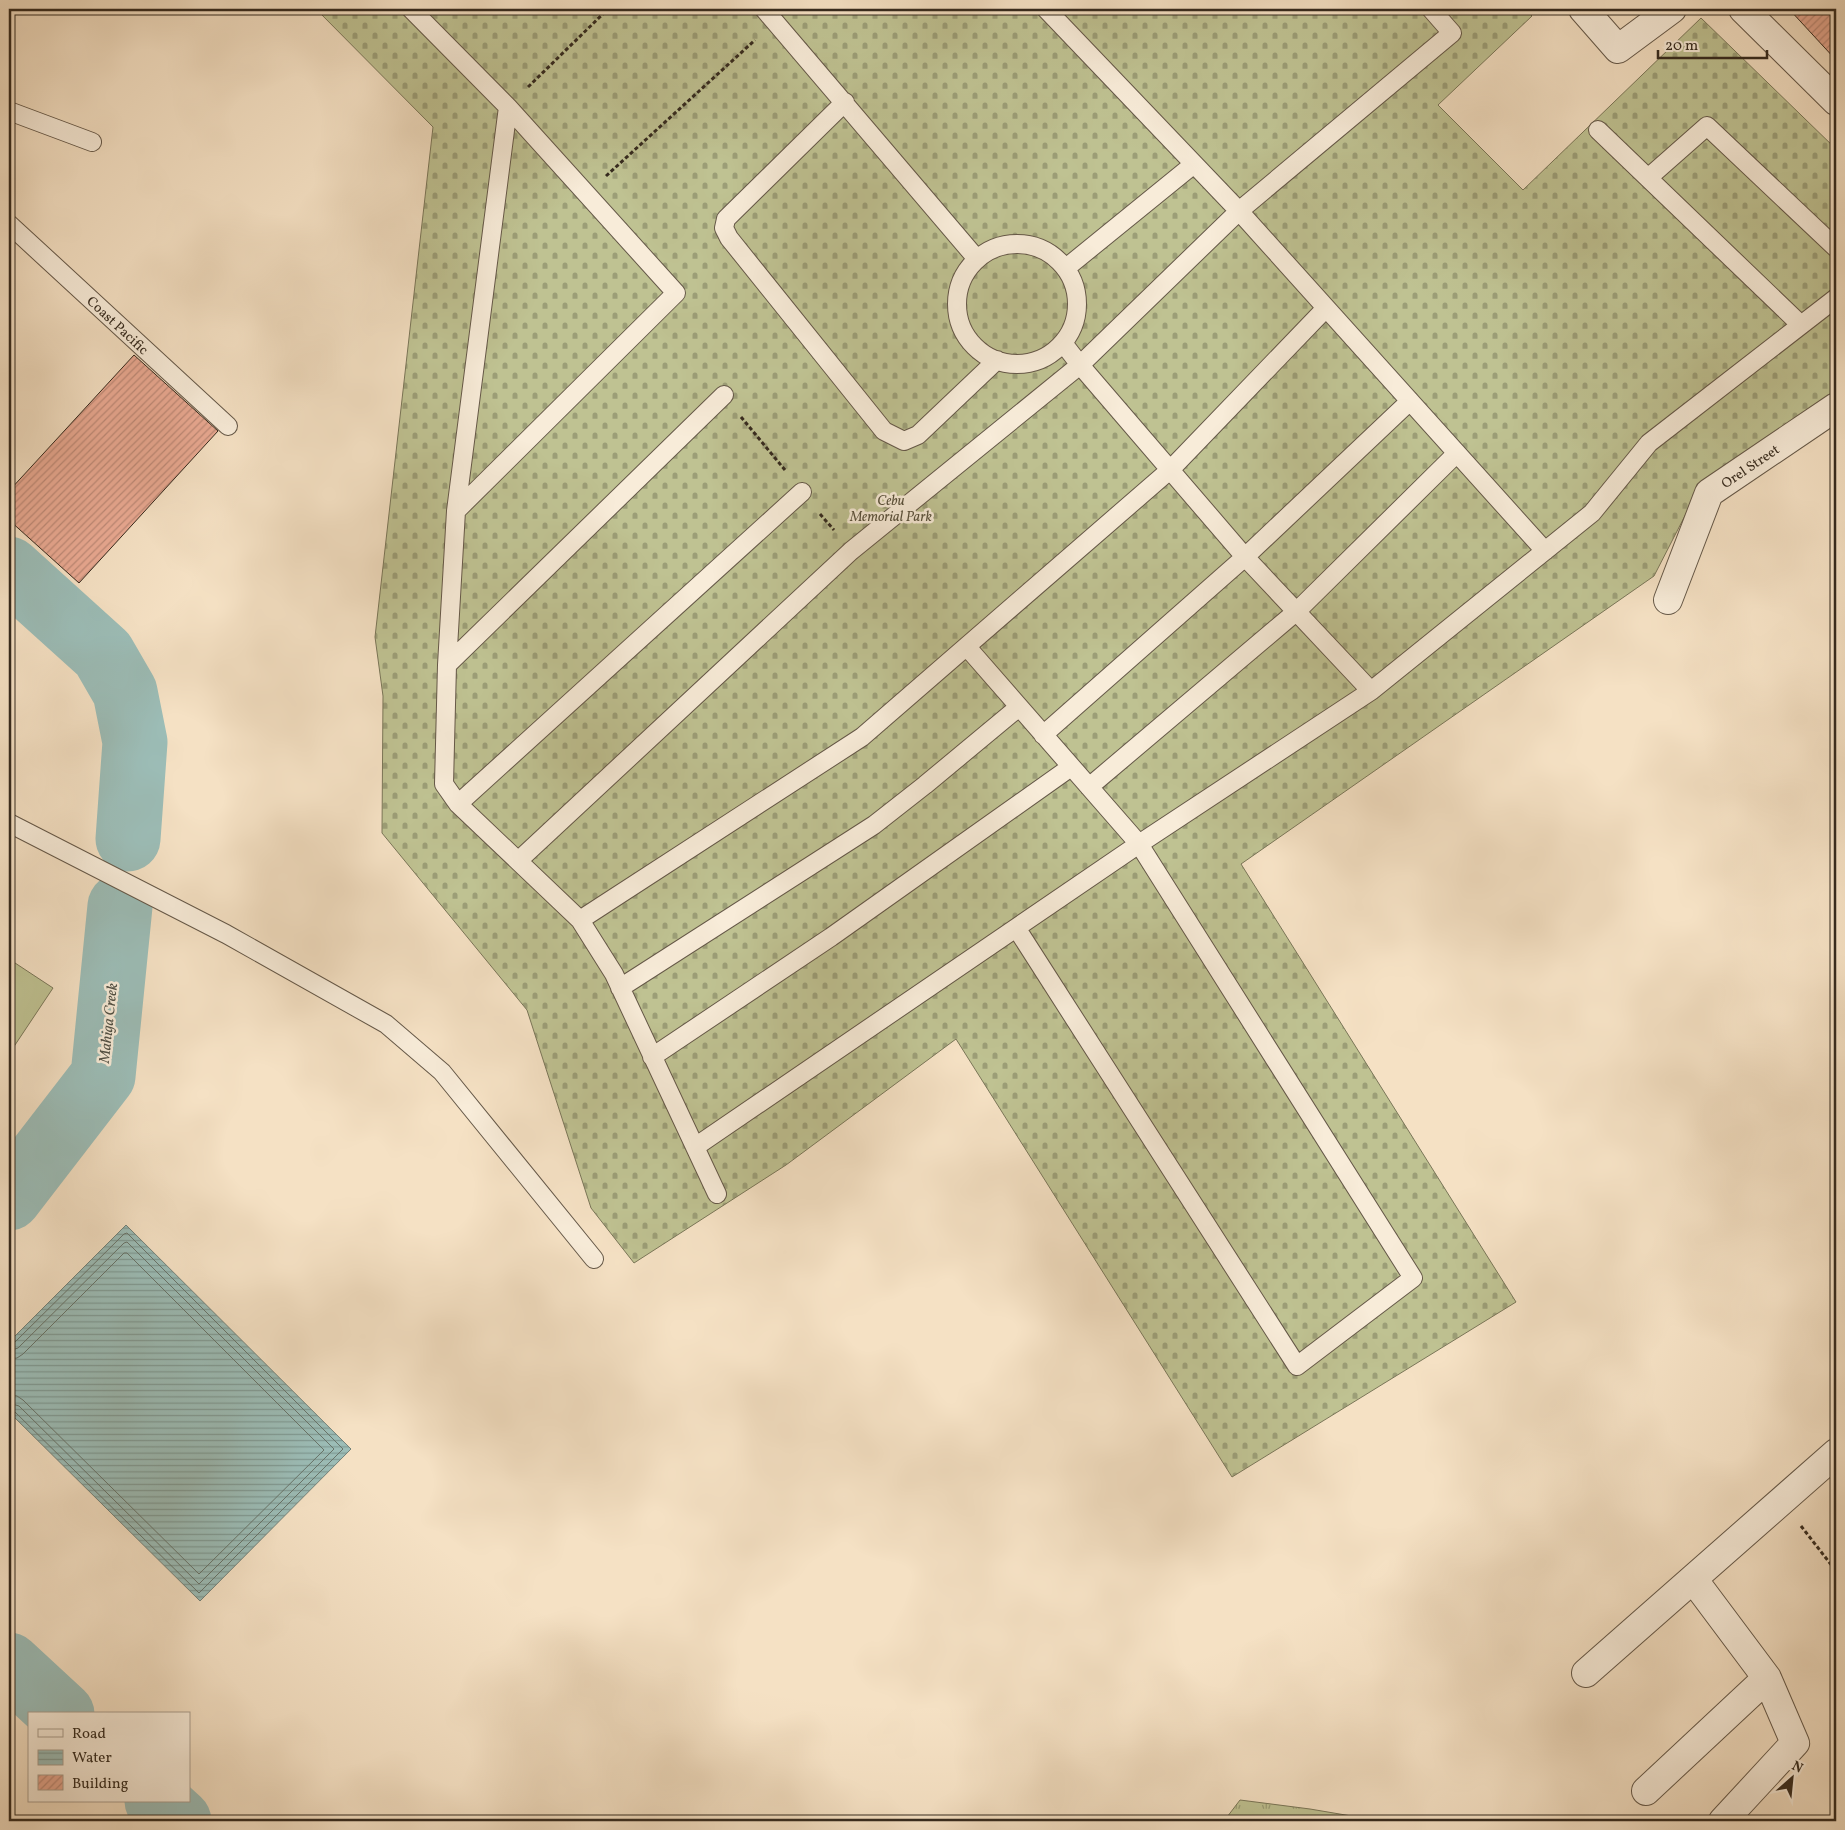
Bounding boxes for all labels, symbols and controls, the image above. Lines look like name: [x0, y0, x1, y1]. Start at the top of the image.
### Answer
scale bar: [1658, 28, 1766, 60]
text: 20 m: [1665, 36, 1698, 57]
street label: Coast Pacific: [82, 293, 152, 360]
street label: Orel Street: [1718, 441, 1784, 494]
park label: Cebu Memorial Park: [849, 492, 932, 527]
water label: Mahiga Creek: [95, 982, 124, 1065]
legend: [28, 1712, 190, 1802]
text: Road: [72, 1724, 106, 1745]
text: Water: [72, 1748, 112, 1769]
north arrow: [1768, 1752, 1818, 1802]
text: N: [1788, 1757, 1806, 1779]
text: Building: [72, 1774, 129, 1795]

